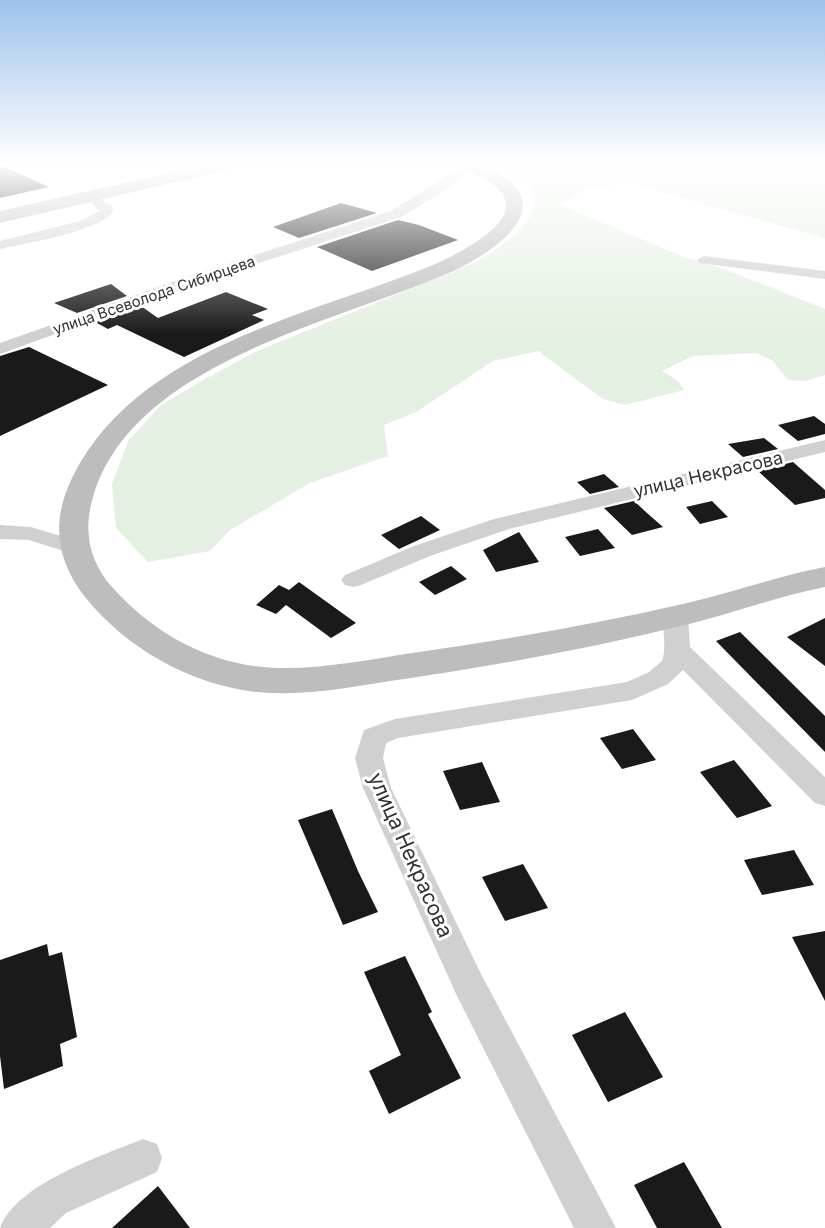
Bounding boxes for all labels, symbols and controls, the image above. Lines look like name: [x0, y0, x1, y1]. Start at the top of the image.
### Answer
street label: улица Всеволода Сибирцева: [50, 251, 258, 339]
street label: улица Некрасова: [631, 447, 785, 501]
street label: улица Некрасова: [363, 769, 459, 941]

